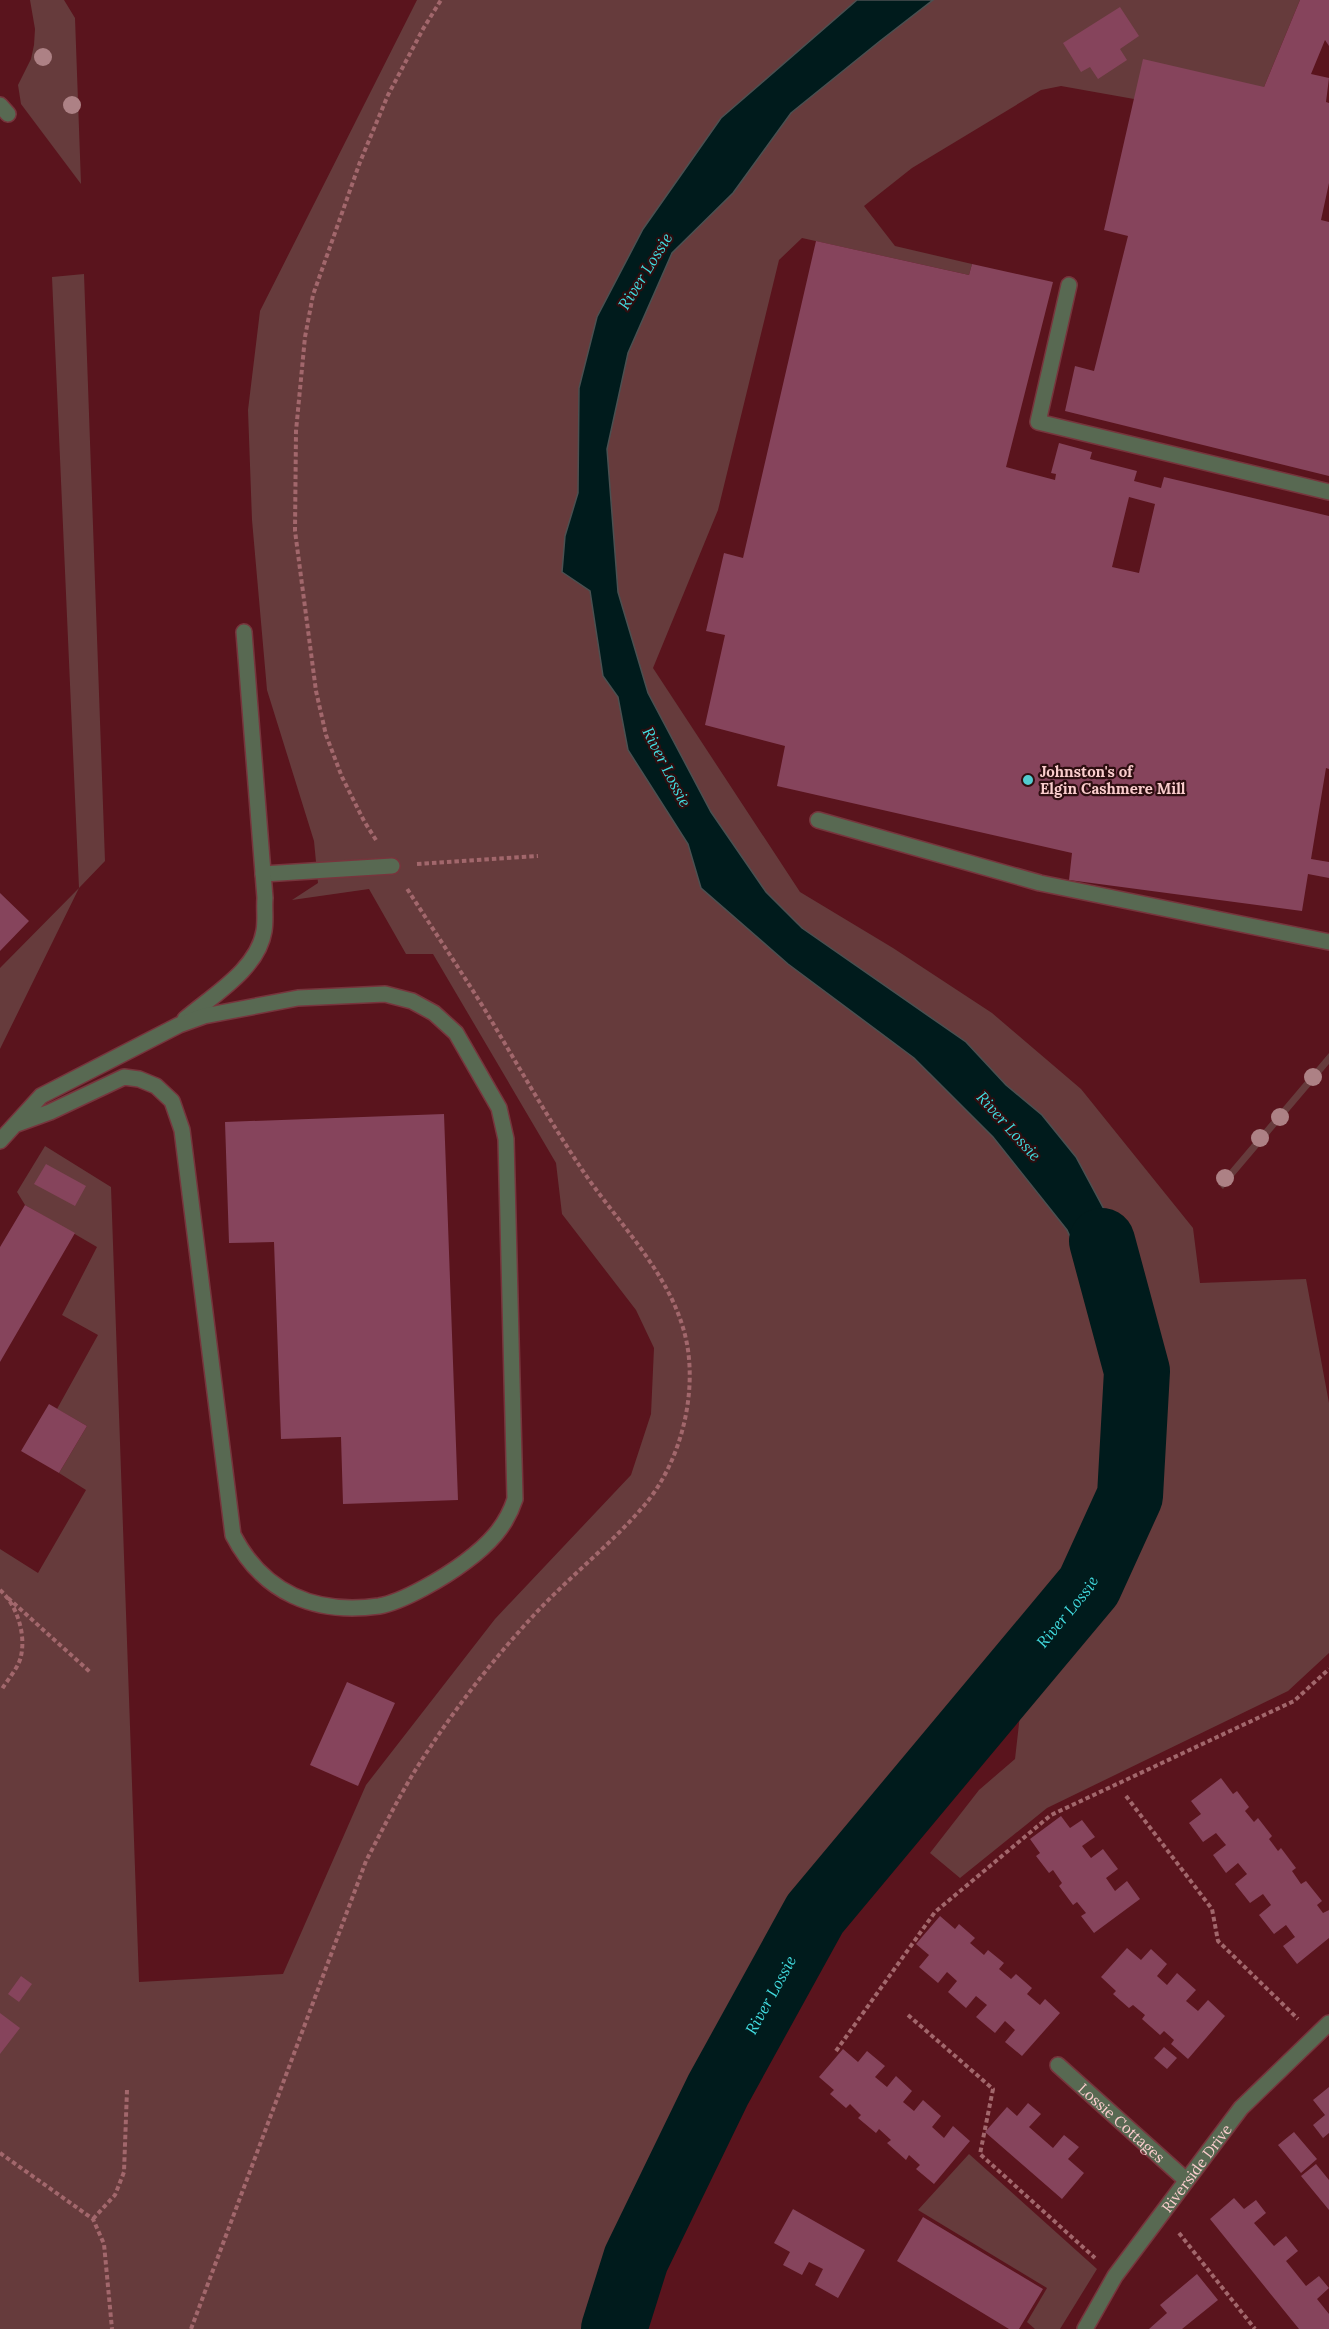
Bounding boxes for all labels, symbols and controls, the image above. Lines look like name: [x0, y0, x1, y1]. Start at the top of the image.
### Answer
water label: River Lossie: [614, 229, 677, 313]
water label: River Lossie: [638, 724, 696, 811]
place label: Johnston's of Elgin Cashmere Mill: [1040, 762, 1186, 798]
marker: Johnston's of Elgin Cashmere Mill: [1021, 773, 1035, 787]
water label: River Lossie: [973, 1087, 1046, 1165]
water label: River Lossie: [1032, 1573, 1102, 1652]
water label: River Lossie: [741, 1952, 800, 2038]
street label: Lossie Cottages: [1075, 2079, 1169, 2166]
street label: Riverside Drive: [1157, 2120, 1235, 2216]

